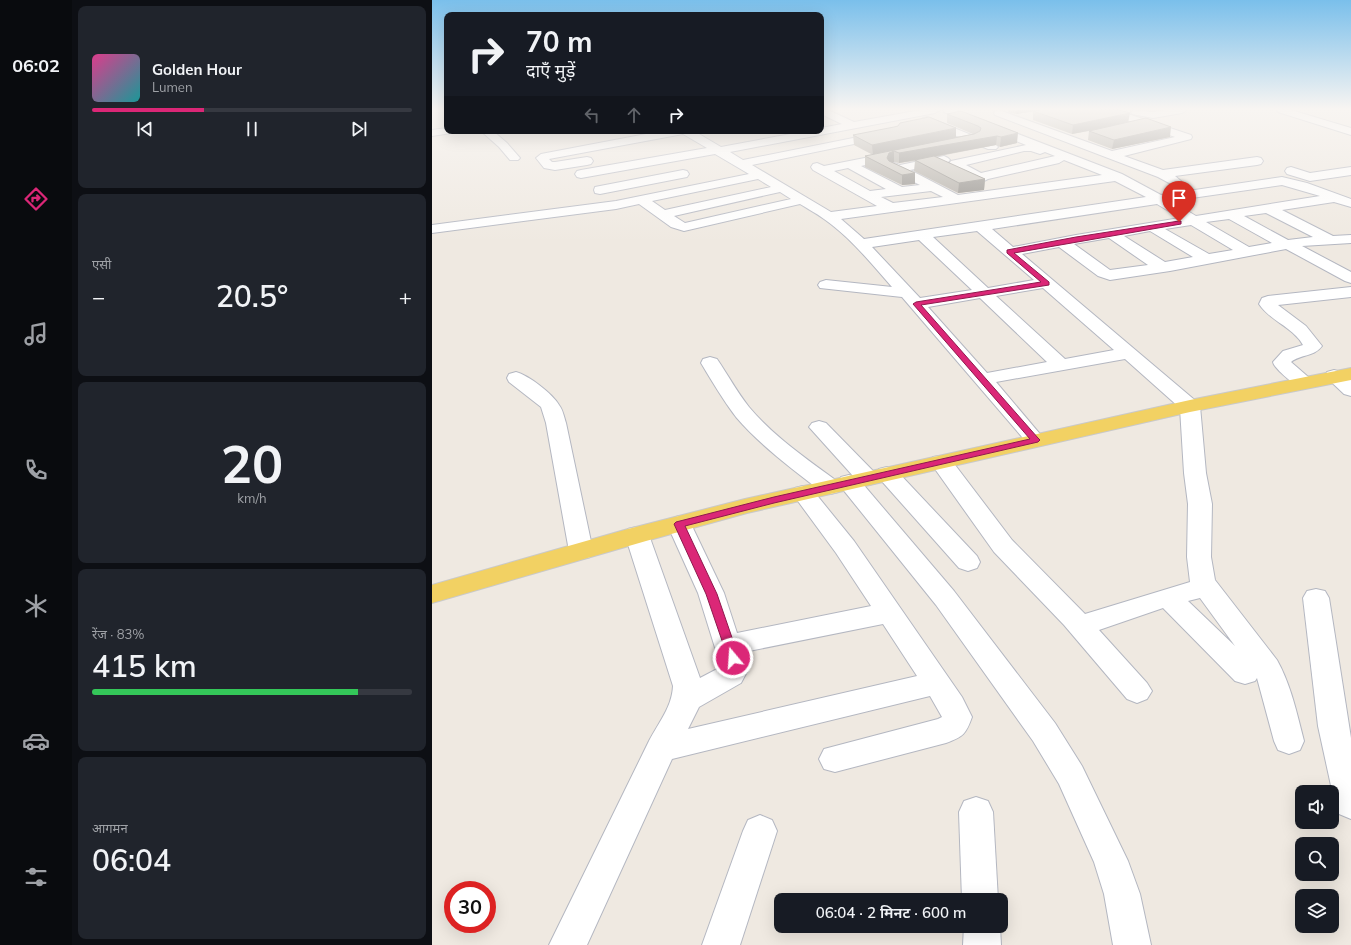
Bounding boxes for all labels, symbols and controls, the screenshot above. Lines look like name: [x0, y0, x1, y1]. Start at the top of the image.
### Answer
text: 70 m: [526, 24, 592, 59]
icon: right: [460, 28, 512, 80]
text: 06:02: [12, 54, 60, 77]
text: दाएँ मुड़ें: [526, 59, 575, 82]
text: Golden Hour: [152, 60, 242, 79]
text: Lumen: [152, 79, 193, 95]
icon: left: [581, 104, 603, 126]
icon: ahead: [623, 104, 645, 126]
icon: right: [665, 104, 687, 126]
icon: previous: [134, 118, 156, 140]
icon: pause: [241, 118, 263, 140]
icon: next: [348, 118, 370, 140]
pin: [1162, 181, 1196, 222]
icon: directions: [22, 185, 50, 213]
icon: arrive: [1168, 187, 1190, 209]
text: एसी: [92, 256, 111, 272]
text: 20.5°: [216, 277, 288, 315]
text: −: [92, 283, 105, 311]
text: +: [399, 283, 412, 311]
icon: music: [22, 320, 50, 348]
text: 20: [221, 431, 283, 496]
icon: phone: [22, 456, 50, 484]
text: km/h: [237, 490, 267, 506]
icon: climate: [22, 592, 50, 620]
text: रेंज · 83%: [92, 626, 145, 642]
position arrow: [712, 637, 754, 679]
text: 415 km: [92, 647, 197, 685]
icon: car: [22, 727, 50, 755]
map controls: [1295, 785, 1339, 933]
button: sound: [1295, 785, 1339, 829]
text: आगमन: [92, 820, 128, 836]
button: search: [1295, 837, 1339, 881]
text: 06:04: [92, 841, 171, 879]
icon: filters: [22, 863, 50, 891]
speed limit sign: 30: [444, 881, 496, 933]
button: layers: [1295, 889, 1339, 933]
text: 06:04 · 2 मिनट · 600 m: [816, 903, 966, 922]

